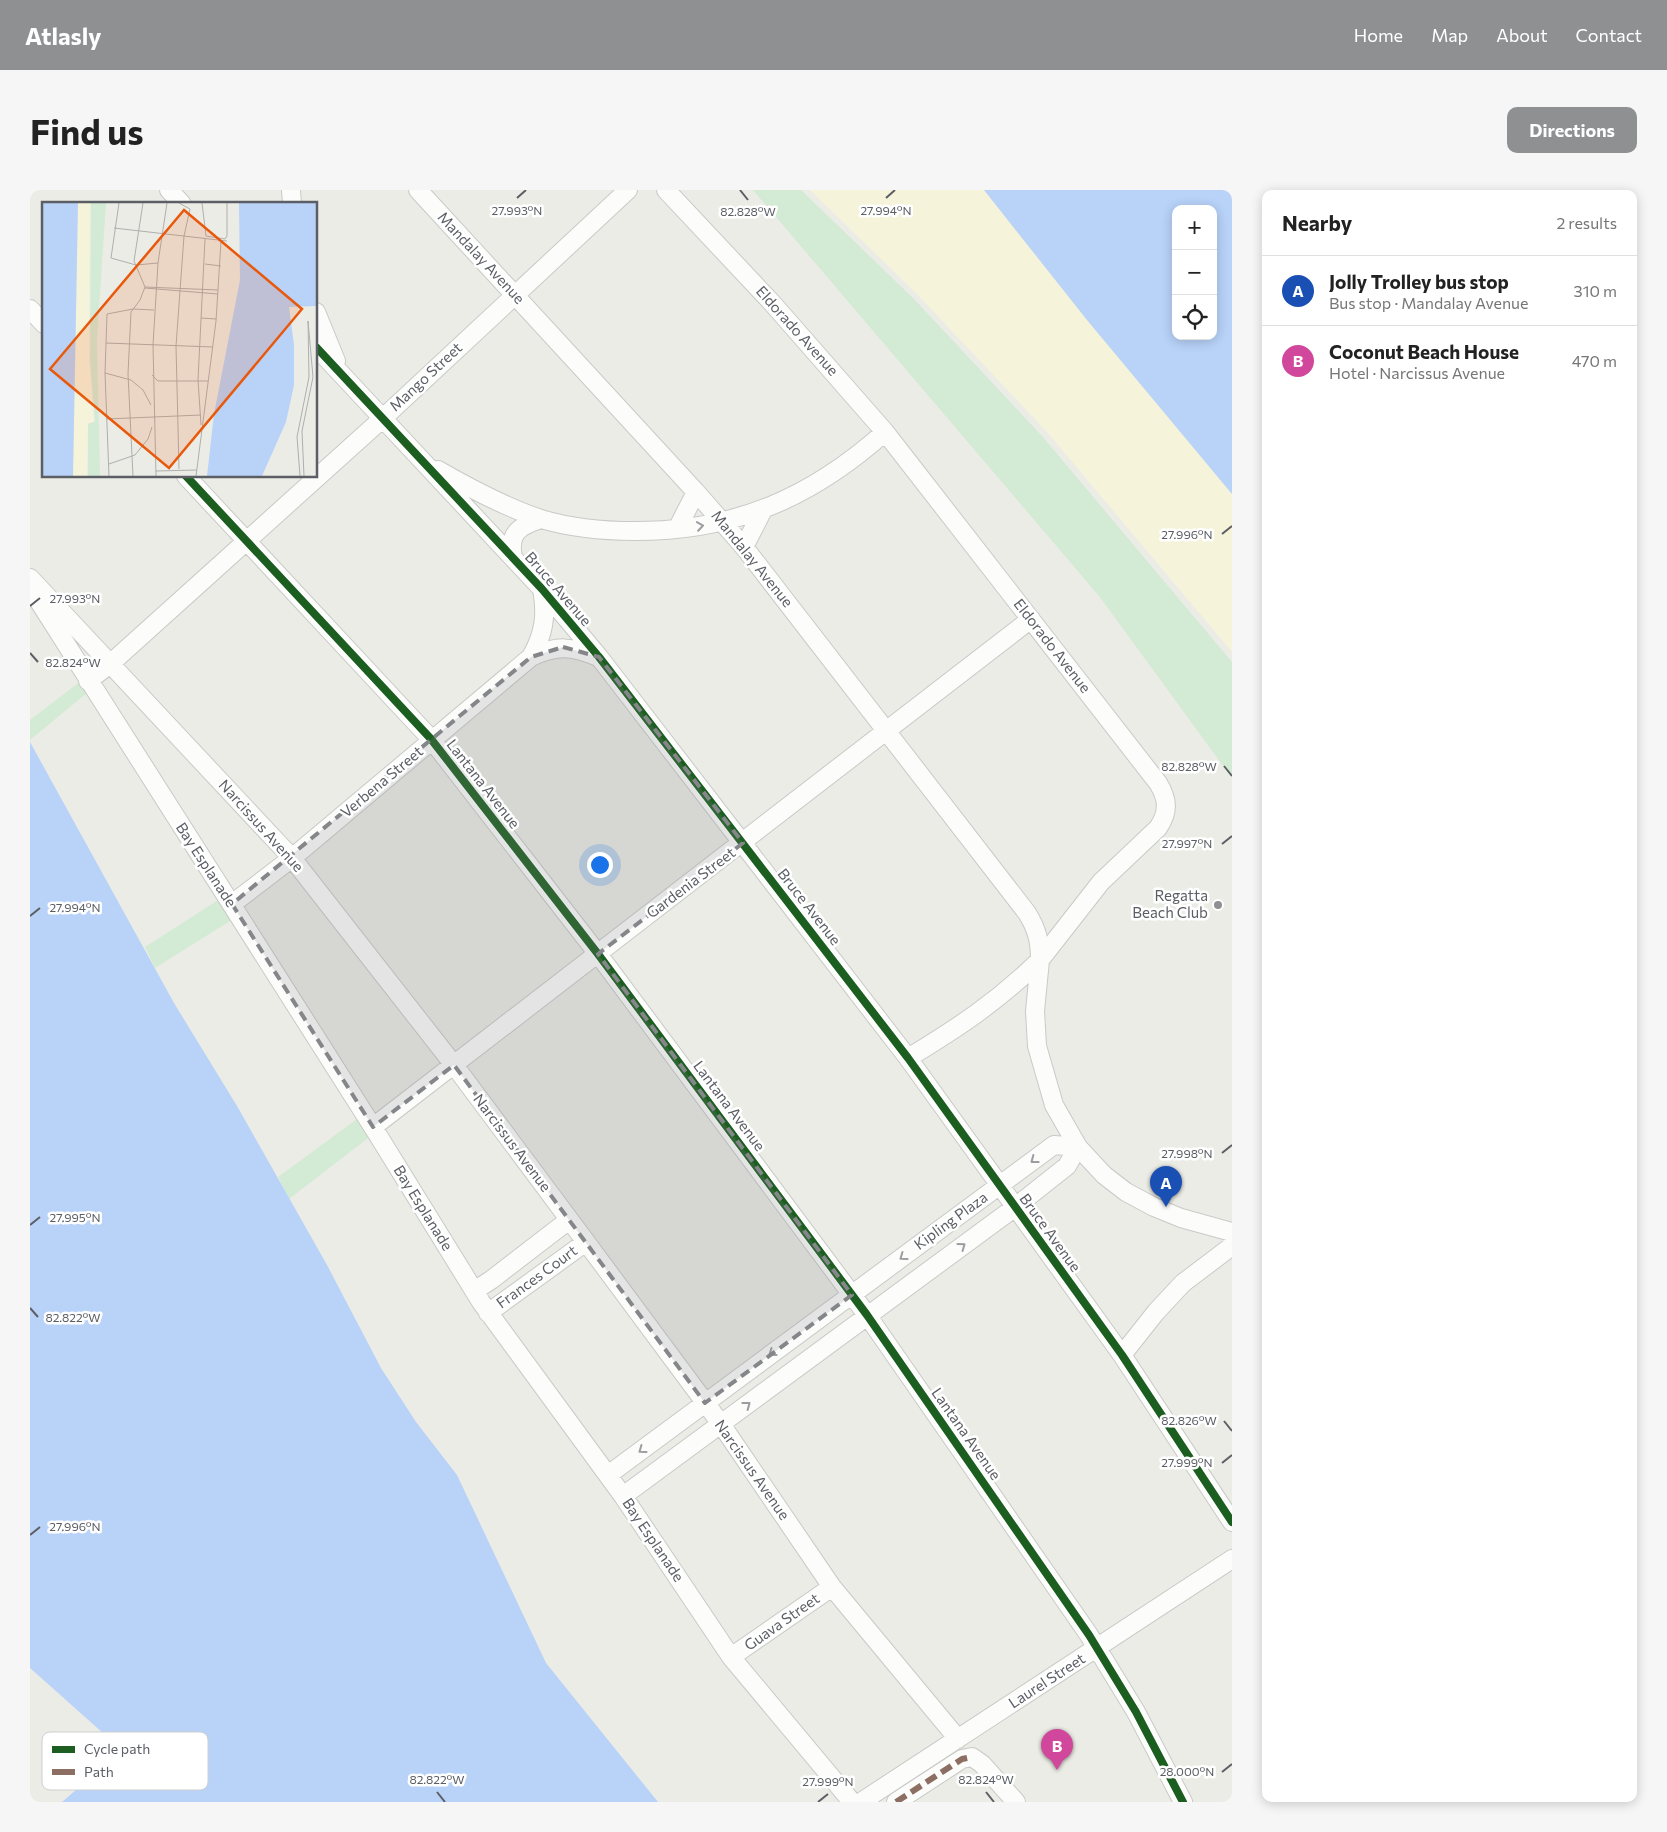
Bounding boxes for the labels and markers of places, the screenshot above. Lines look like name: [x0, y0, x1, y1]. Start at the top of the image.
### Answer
place label: Regatta Beach Club: [1132, 886, 1208, 921]
marker: Regatta Beach Club: [1212, 899, 1224, 911]
pin: A: [1150, 1166, 1182, 1207]
pin: B: [1041, 1729, 1073, 1770]

